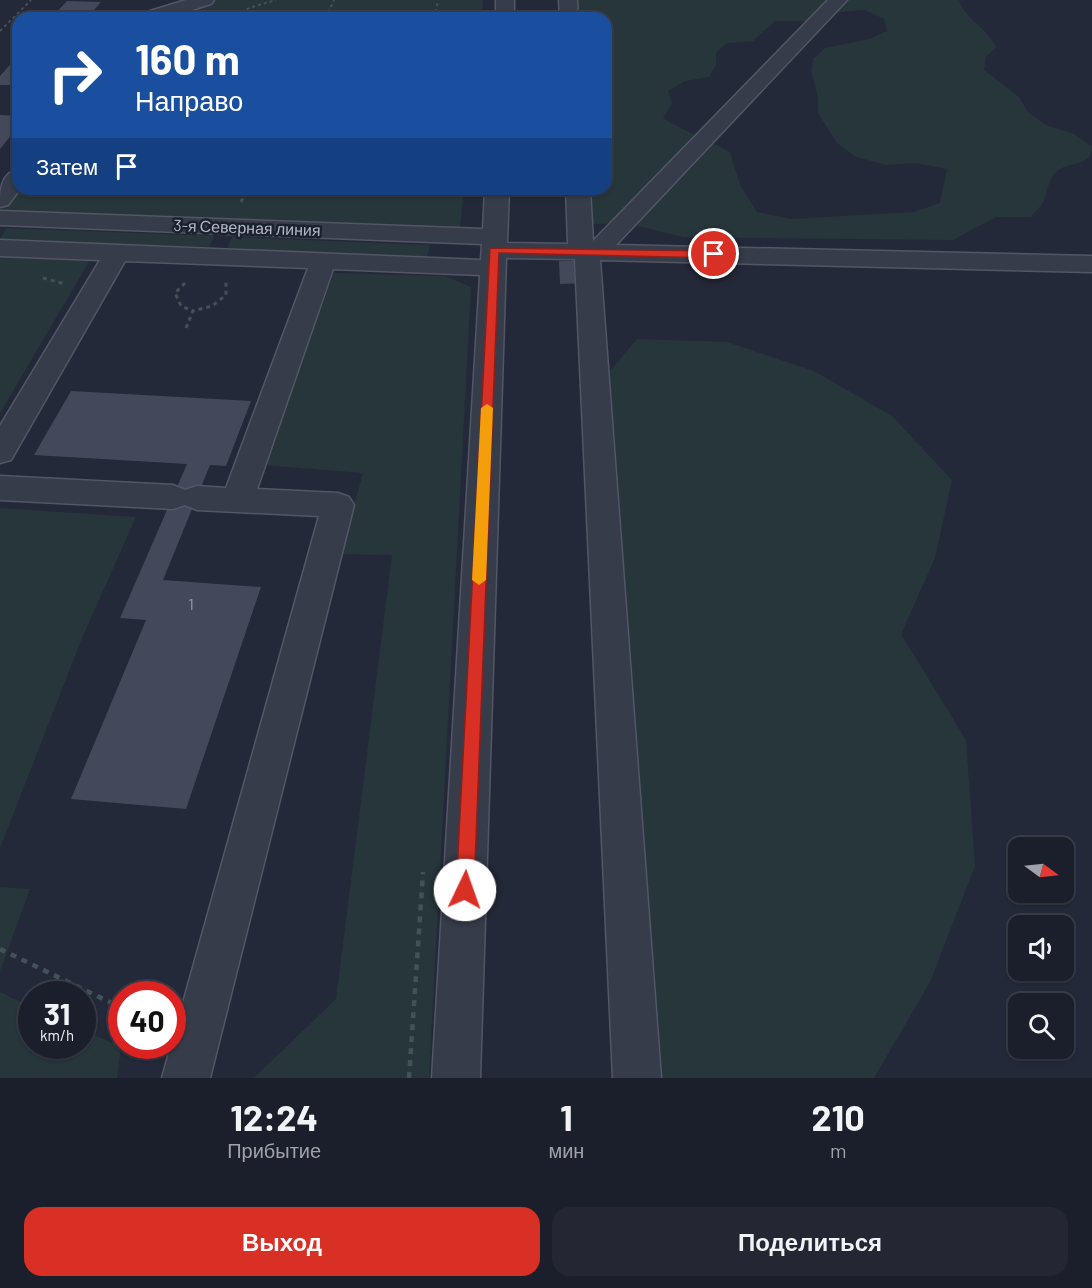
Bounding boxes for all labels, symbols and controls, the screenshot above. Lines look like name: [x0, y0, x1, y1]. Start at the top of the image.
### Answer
text: 160 m: [135, 33, 240, 83]
icon: right: [36, 36, 114, 114]
text: Направо: [135, 84, 243, 116]
icon: arrive: [110, 150, 143, 183]
text: Затем: [36, 153, 98, 179]
street label: 3-я Северная линия: [173, 215, 321, 239]
pin: [688, 228, 739, 279]
icon: arrive: [697, 237, 730, 270]
house number: 1: [188, 594, 194, 613]
north arrow: [1008, 837, 1074, 903]
map controls: [1008, 837, 1074, 1059]
position arrow: [433, 858, 497, 922]
button: sound: [1008, 915, 1074, 981]
speed limit sign: 40: [108, 981, 186, 1059]
button: search: [1008, 993, 1074, 1059]
text: 31: [44, 995, 70, 1031]
text: km/h: [40, 1026, 74, 1044]
text: 12:24: [230, 1095, 318, 1138]
text: 1: [560, 1095, 573, 1138]
text: 210: [812, 1095, 865, 1138]
text: Прибытие: [227, 1138, 321, 1162]
text: мин: [548, 1138, 584, 1162]
text: m: [830, 1138, 846, 1162]
button: Выход: [24, 1207, 540, 1276]
button: Поделиться: [552, 1207, 1068, 1276]

